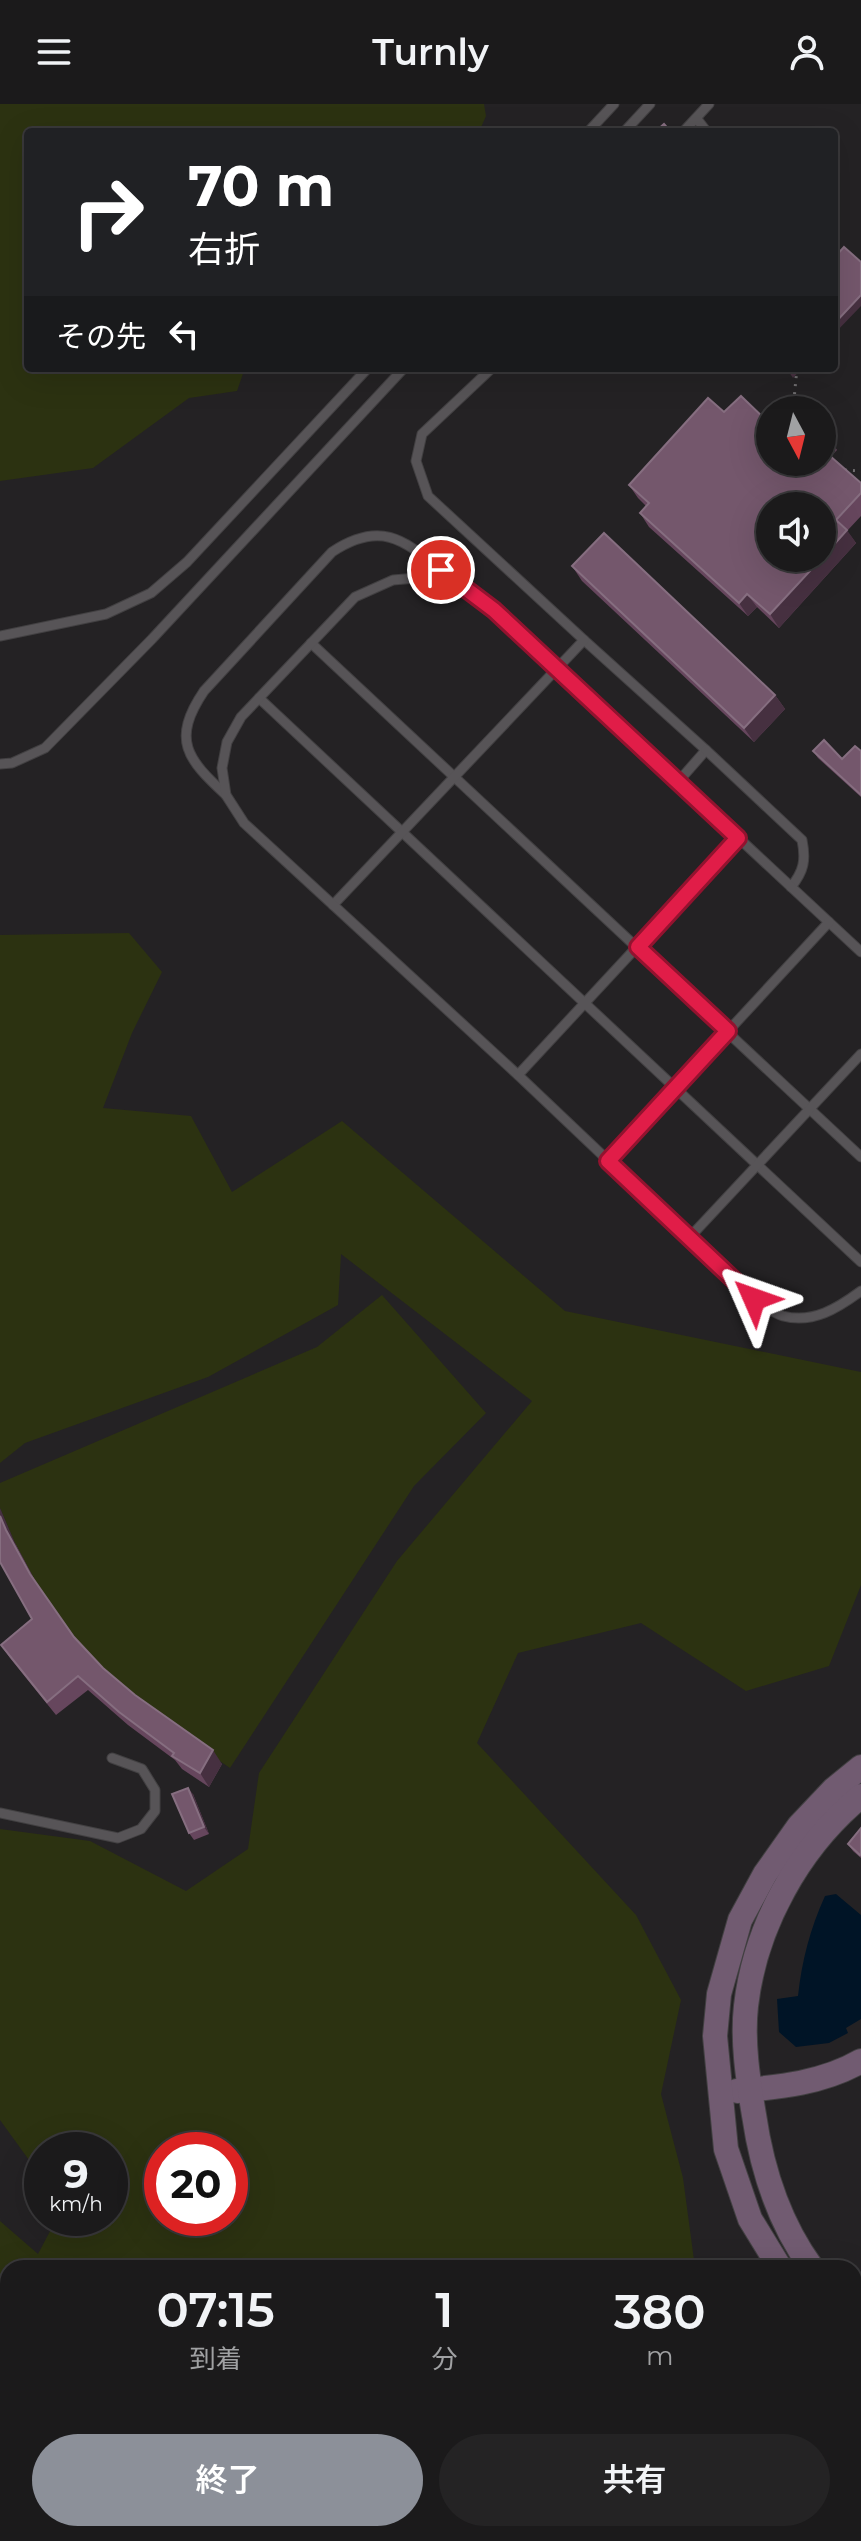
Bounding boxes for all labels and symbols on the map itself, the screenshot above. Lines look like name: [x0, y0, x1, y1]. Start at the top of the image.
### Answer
north arrow: [756, 396, 836, 476]
pin: [407, 536, 475, 604]
position arrow: [712, 1257, 796, 1341]
speed limit sign: 20: [144, 2132, 248, 2236]

